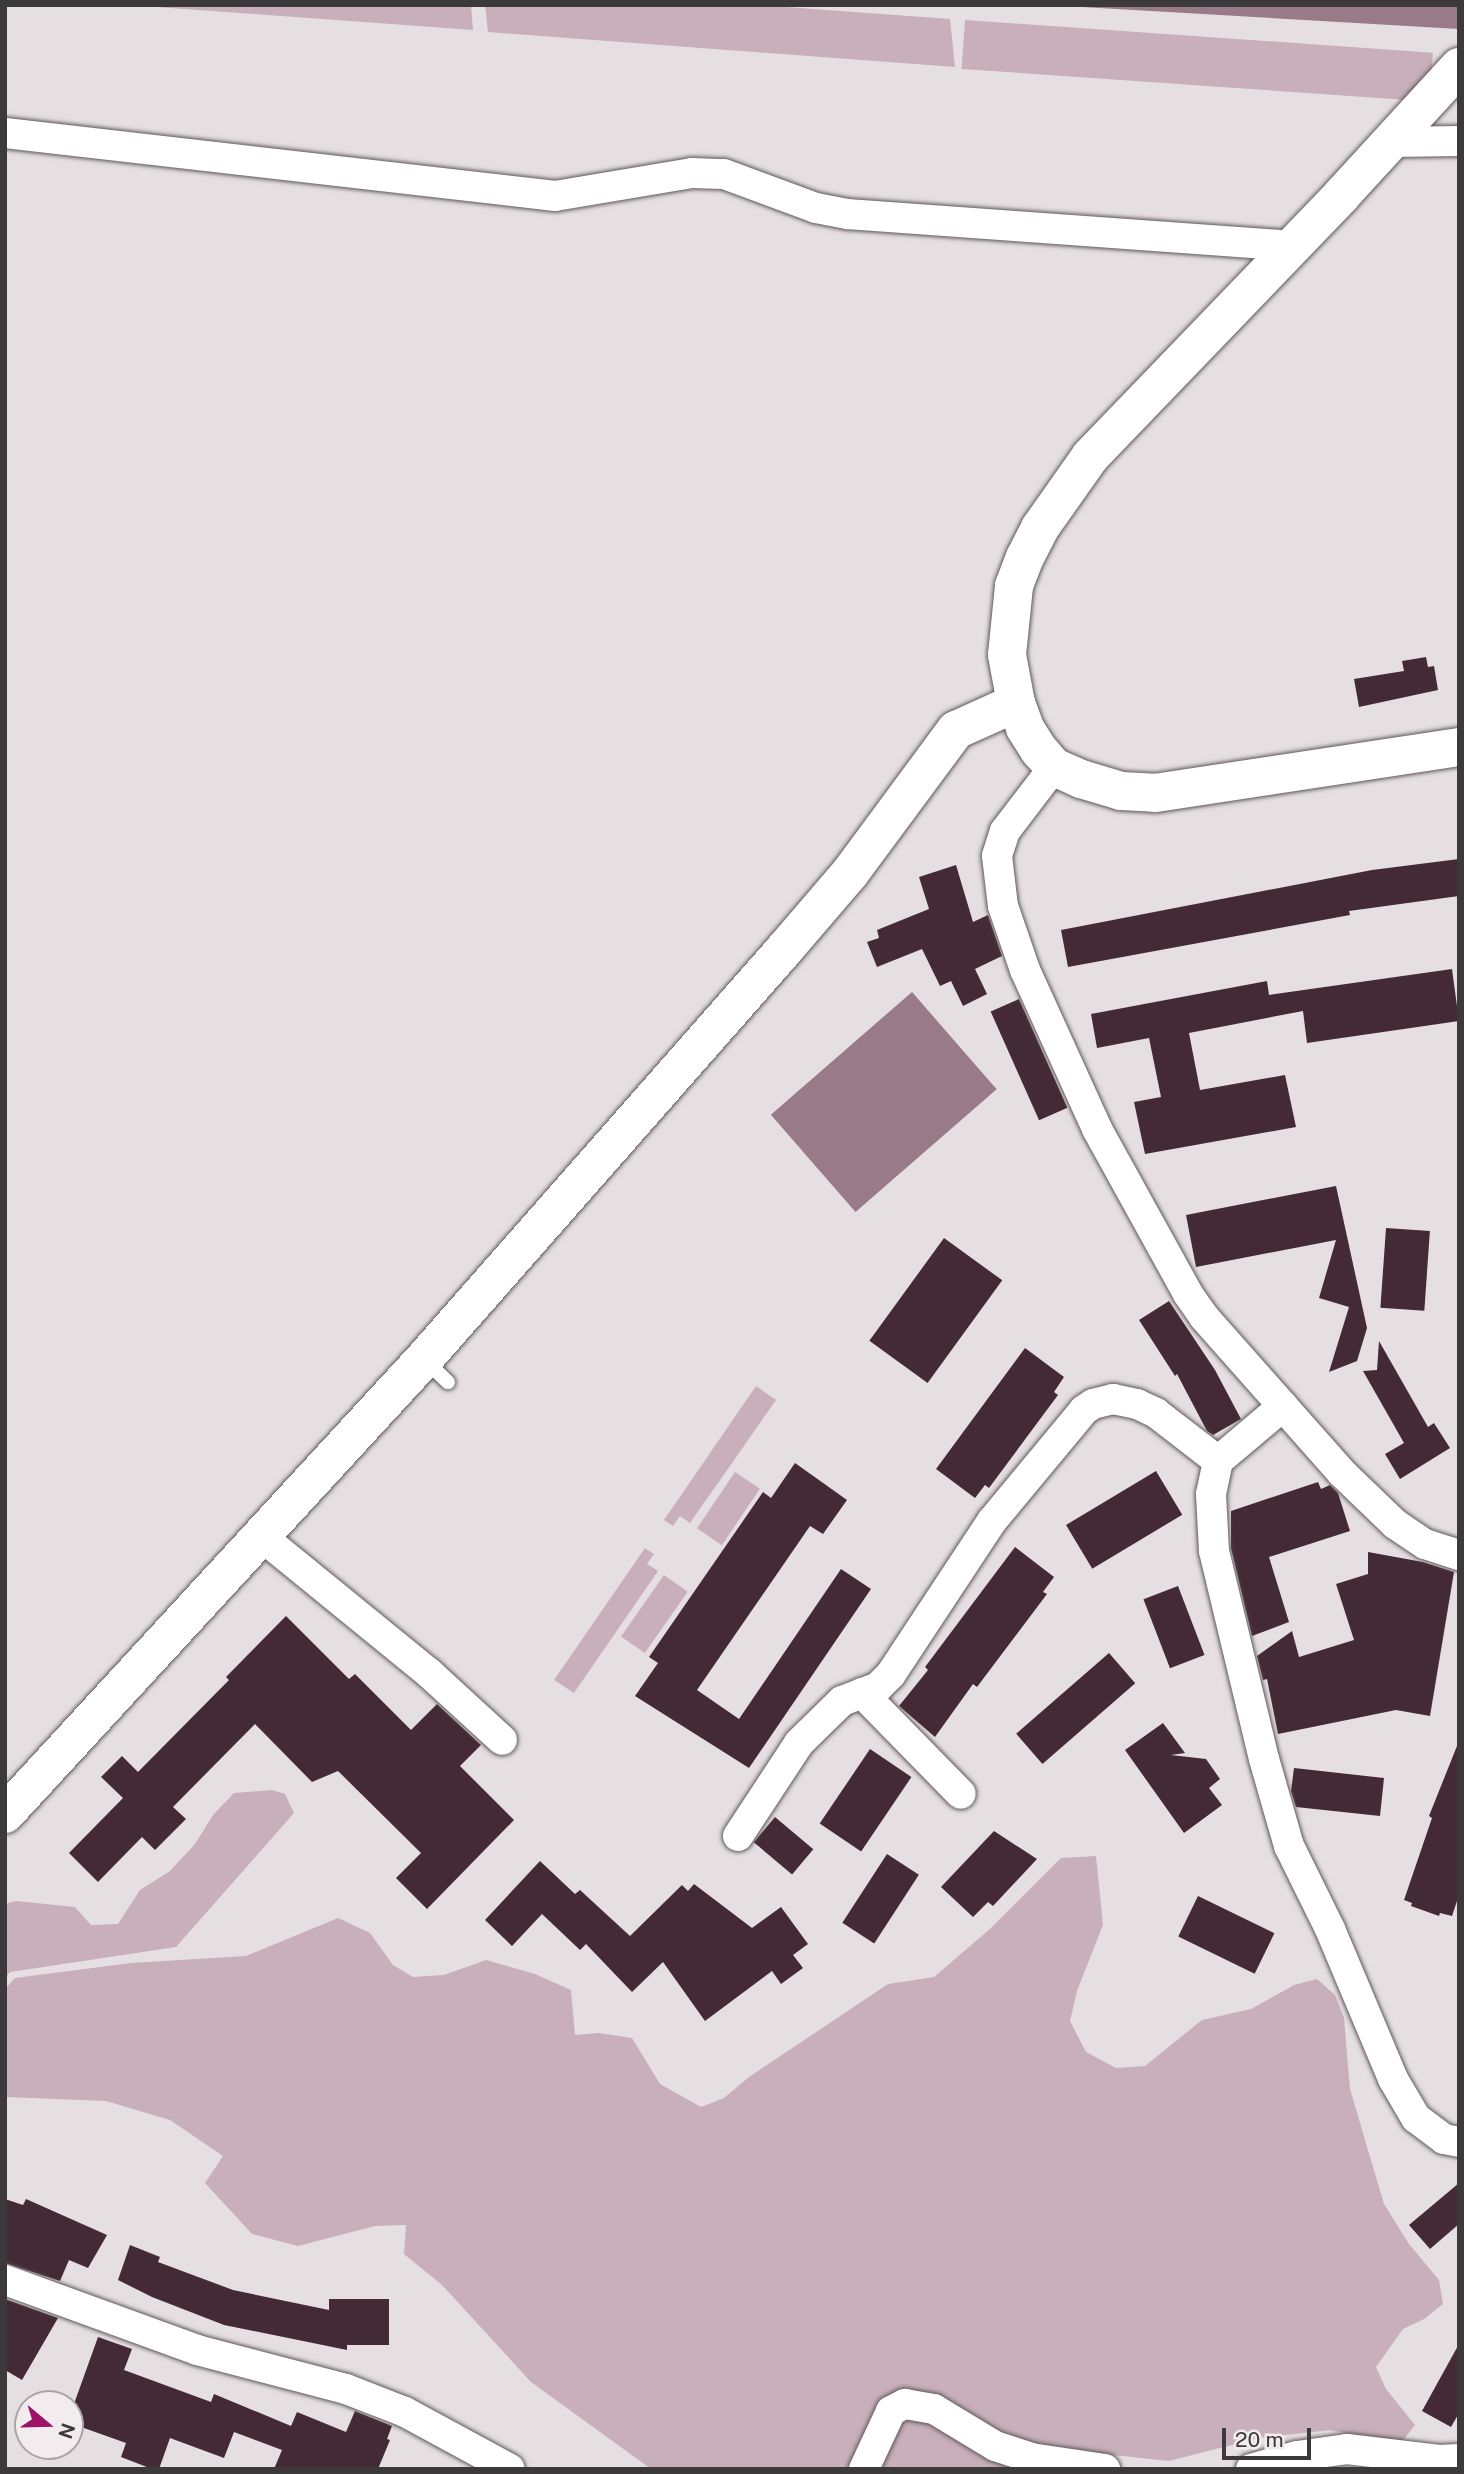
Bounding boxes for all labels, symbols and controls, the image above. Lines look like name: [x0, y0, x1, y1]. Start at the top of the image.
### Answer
north arrow: [14, 2390, 84, 2460]
scale bar: [1226, 2414, 1315, 2458]
text: N: [54, 2421, 80, 2442]
text: 20 m: [1235, 2427, 1284, 2452]

